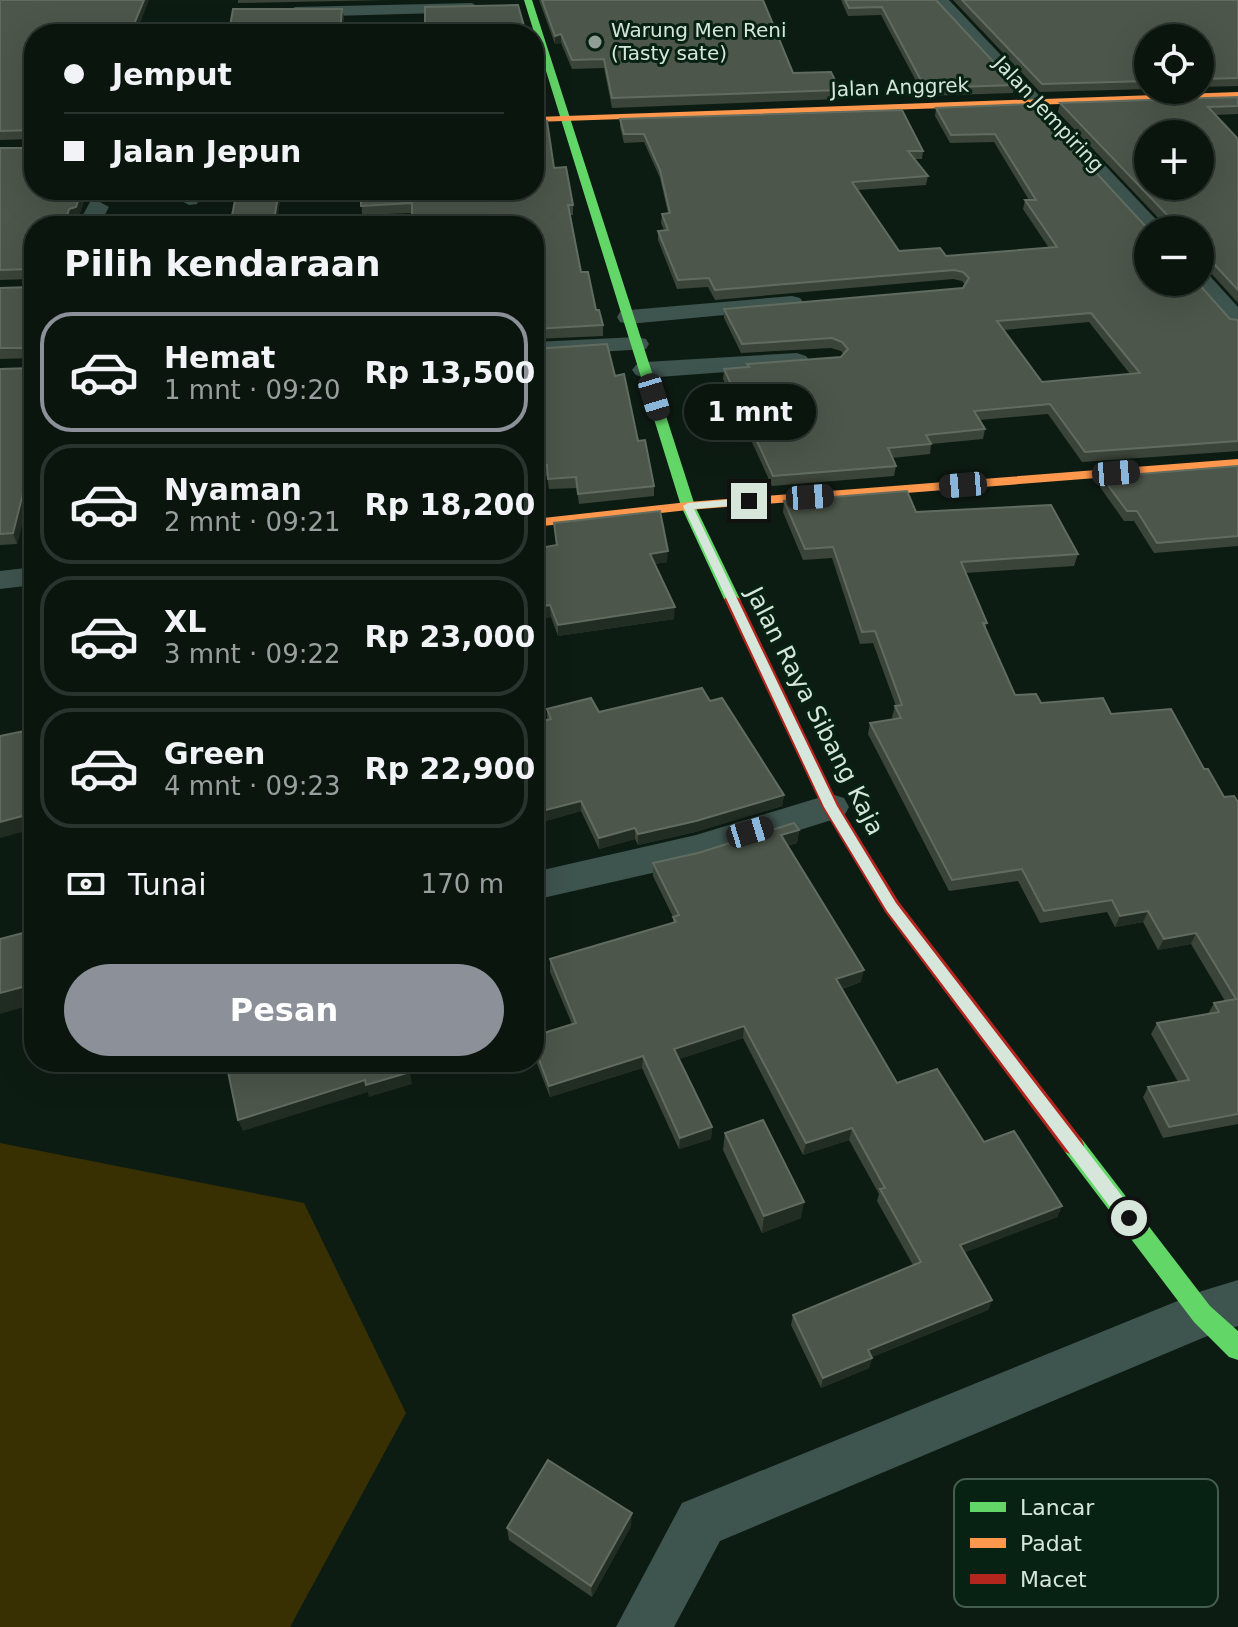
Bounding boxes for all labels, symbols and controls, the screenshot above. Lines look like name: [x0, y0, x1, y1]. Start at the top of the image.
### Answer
place label: Warung Men Reni (Tasty sate): [611, 18, 787, 65]
map controls: [1134, 24, 1214, 296]
button: locate: [1134, 24, 1214, 104]
marker: Warung Men Reni (Tasty sate): [586, 33, 604, 51]
street label: Jalan Jempiring: [988, 49, 1109, 177]
text: Jemput: [112, 57, 232, 92]
street label: Jalan Anggrek: [828, 73, 970, 101]
button: +: [1134, 120, 1214, 200]
text: Jalan Jepun: [112, 134, 301, 169]
button: −: [1134, 216, 1214, 296]
text: Pilih kendaraan: [64, 243, 381, 284]
icon: car: [68, 336, 140, 408]
text: Hemat: [164, 340, 275, 375]
text: Rp 13,500: [365, 355, 535, 390]
car: [636, 371, 672, 423]
text: 1 mnt · 09:20: [164, 375, 341, 405]
callout: 1 mnt: [683, 385, 815, 441]
text: 1 mnt: [707, 397, 793, 427]
car: [1091, 459, 1141, 487]
icon: car: [68, 468, 140, 540]
car: [938, 471, 988, 499]
text: Nyaman: [164, 472, 302, 507]
route end: [731, 483, 767, 519]
car: [785, 483, 835, 511]
text: Rp 18,200: [365, 487, 535, 522]
text: 2 mnt · 09:21: [164, 507, 341, 537]
street label: Jalan Raya Sibang Kaja: [739, 580, 890, 840]
icon: car: [68, 600, 140, 672]
text: XL: [164, 604, 206, 639]
text: Rp 23,000: [365, 619, 535, 654]
text: 3 mnt · 09:22: [164, 639, 341, 669]
icon: car: [68, 732, 140, 804]
text: Green: [164, 736, 265, 771]
text: Rp 22,900: [365, 751, 535, 786]
text: 4 mnt · 09:23: [164, 771, 341, 801]
car: [724, 814, 776, 850]
icon: cash: [64, 862, 108, 906]
text: Tunai: [128, 867, 207, 902]
text: 170 m: [421, 869, 504, 899]
button: Pesan: [64, 964, 504, 1056]
route start: [1111, 1200, 1147, 1236]
legend: [954, 1479, 1218, 1607]
text: Lancar: [1020, 1495, 1095, 1520]
text: Padat: [1020, 1531, 1082, 1556]
text: Macet: [1020, 1567, 1087, 1592]

